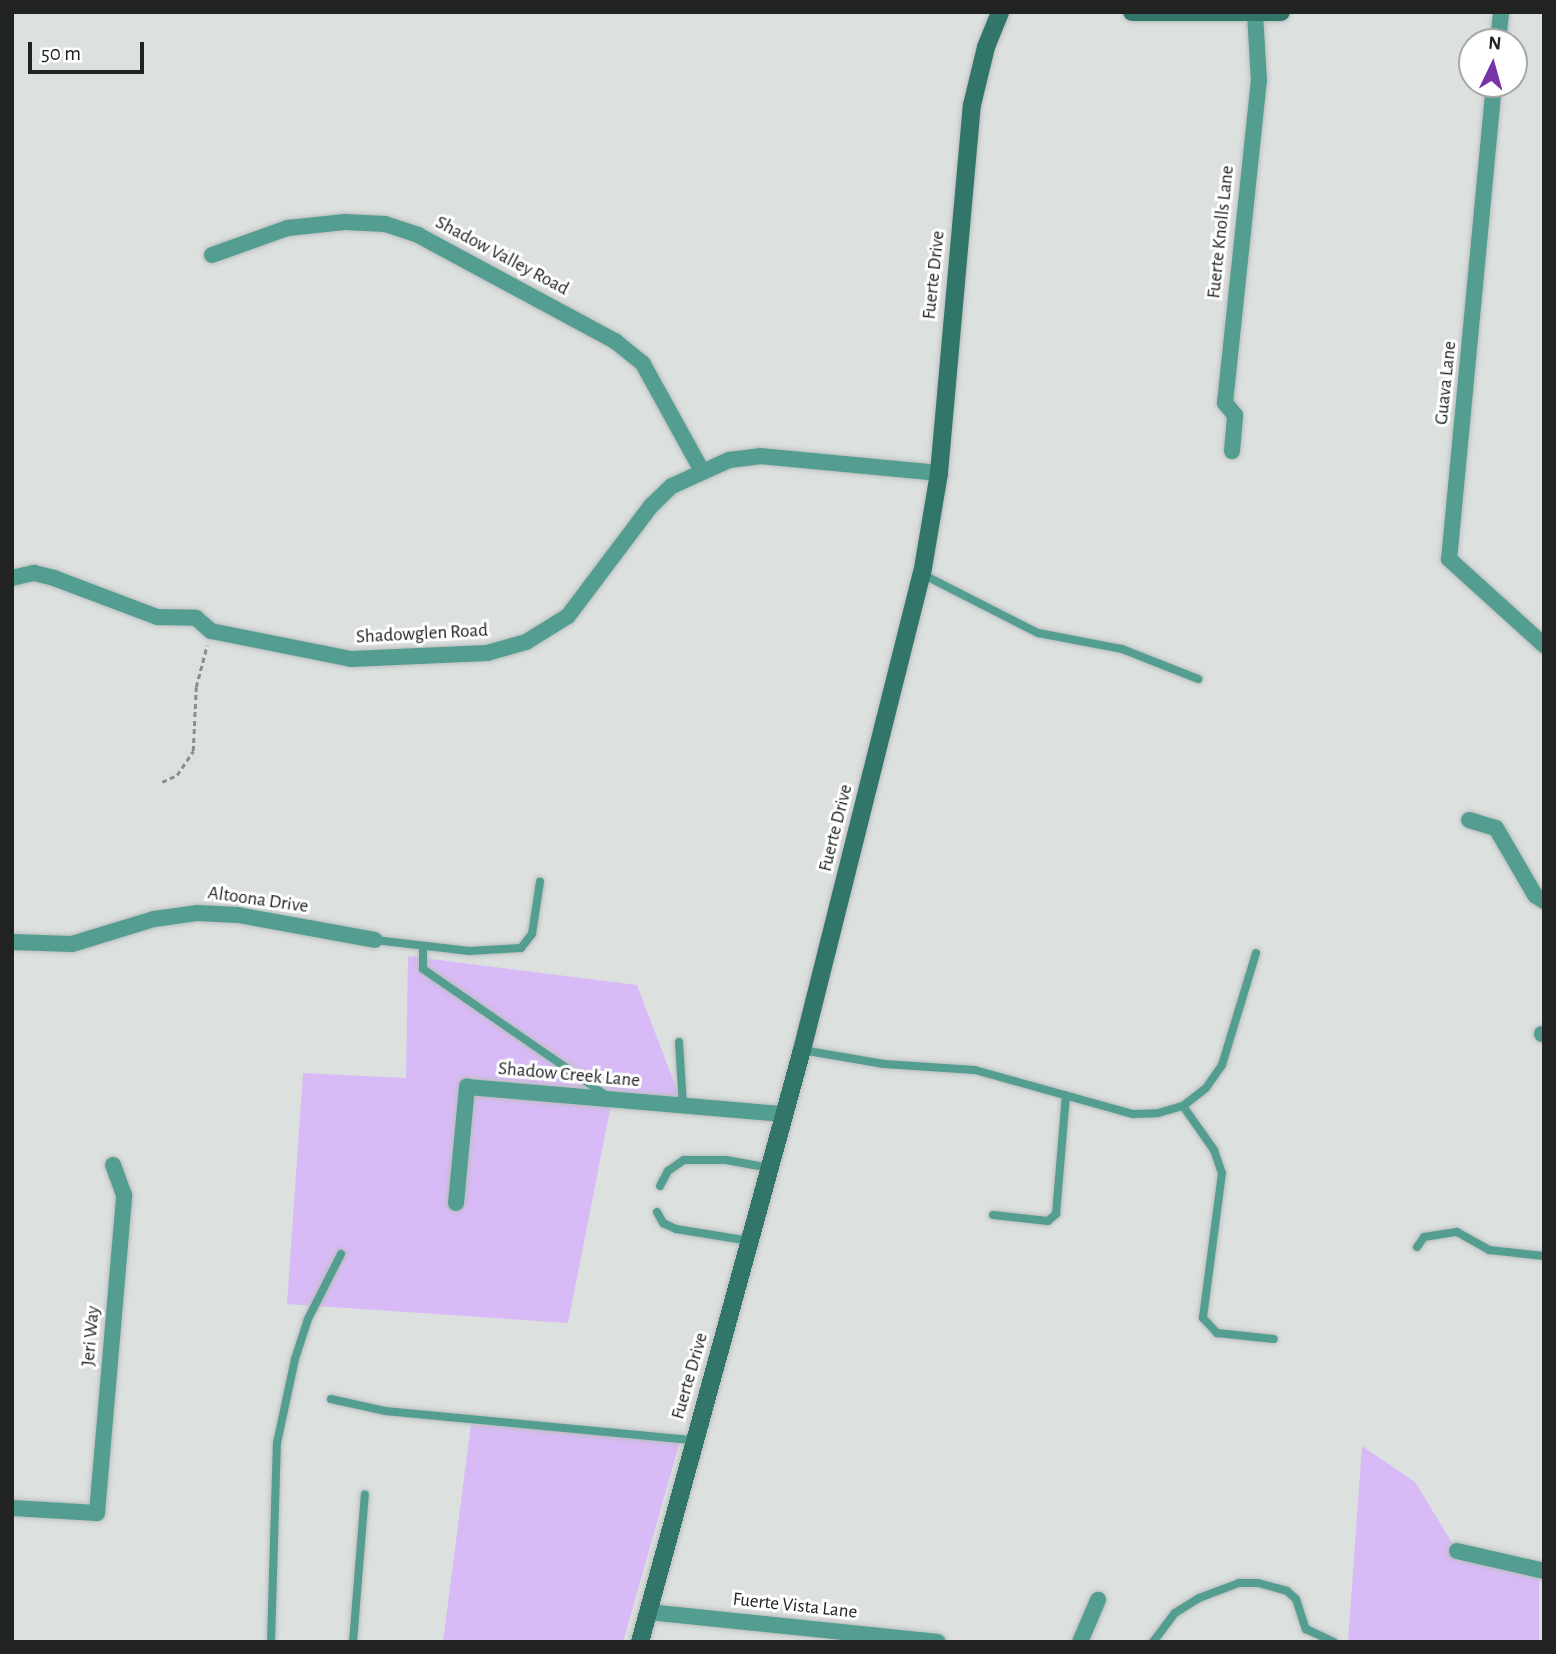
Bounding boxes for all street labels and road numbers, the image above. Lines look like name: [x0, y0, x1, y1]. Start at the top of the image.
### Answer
street label: Fuerte Knolls Lane: [1203, 164, 1239, 300]
street label: Shadow Valley Road: [431, 211, 573, 301]
street label: Fuerte Drive: [918, 229, 950, 321]
street label: Guava Lane: [1430, 340, 1462, 426]
street label: Shadowglen Road: [355, 619, 489, 649]
street label: Fuerte Drive: [814, 782, 858, 874]
street label: Altoona Drive: [206, 882, 310, 918]
street label: Shadow Creek Lane: [497, 1057, 641, 1093]
street label: Jeri Way: [77, 1305, 105, 1367]
street label: Fuerte Drive: [667, 1330, 713, 1422]
street label: Fuerte Vista Lane: [732, 1588, 858, 1624]

